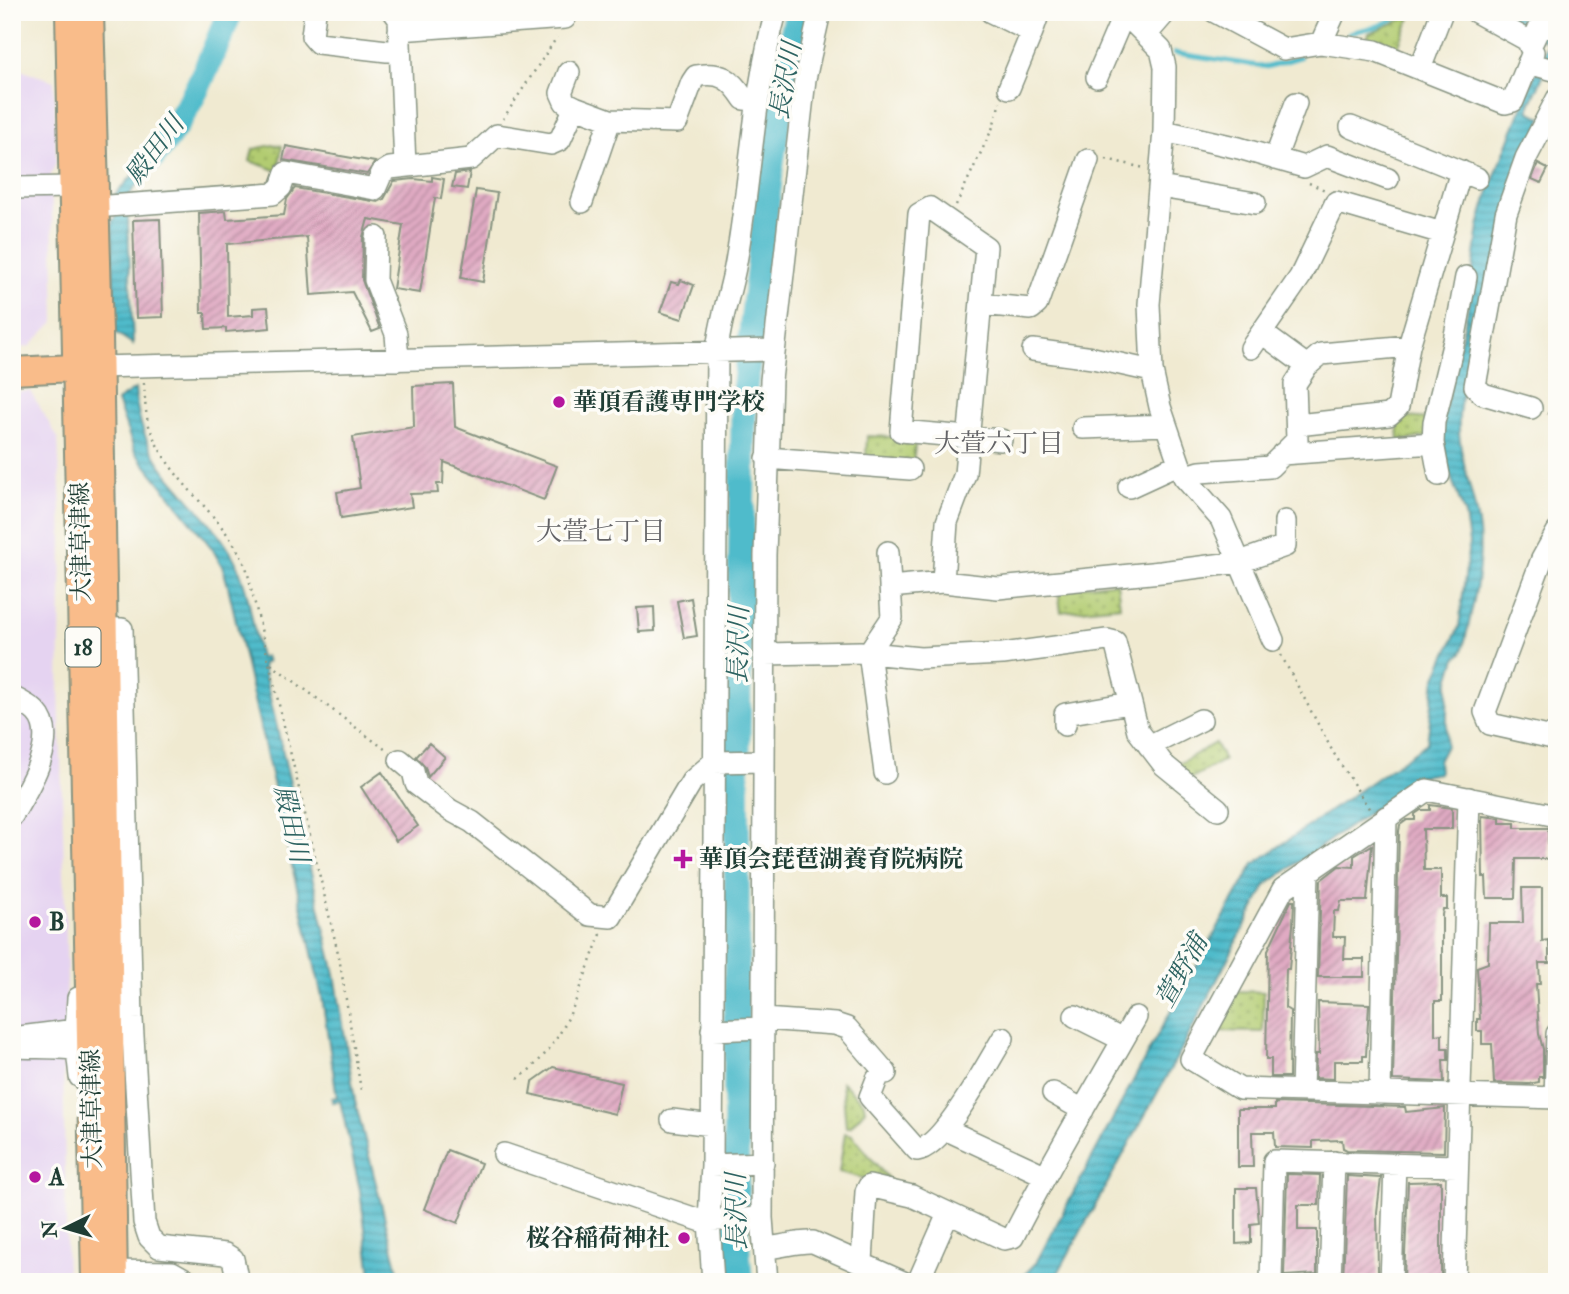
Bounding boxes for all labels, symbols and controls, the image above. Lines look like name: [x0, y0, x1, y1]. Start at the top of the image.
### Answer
water label: 長沢川: [763, 37, 809, 122]
water label: 殿田川: [119, 107, 193, 191]
place label: 華頂看護専門学校: [573, 387, 765, 418]
marker: 華頂看護専門学校: [551, 394, 567, 410]
district label: 大萱六丁目: [934, 428, 1064, 460]
street label: 大津草津線: [64, 482, 98, 602]
district label: 大萱七丁目: [536, 516, 666, 548]
water label: 長沢川: [722, 603, 756, 684]
road number: 18: [66, 628, 100, 666]
water label: 殿田川: [267, 782, 316, 869]
place label: 華頂会琵琶湖養育院病院: [699, 844, 963, 875]
marker: 華頂会琵琶湖養育院病院: [673, 849, 693, 869]
place label: B: [49, 907, 65, 938]
marker: B: [27, 914, 43, 930]
water label: 萱野浦: [1149, 926, 1217, 1013]
street label: 大津草津線: [75, 1049, 109, 1169]
place label: A: [48, 1162, 65, 1193]
marker: A: [27, 1169, 43, 1185]
water label: 長沢川: [720, 1170, 754, 1251]
north arrow: [32, 1192, 102, 1262]
text: N: [37, 1219, 63, 1240]
place label: 桜谷稲荷神社: [526, 1223, 670, 1254]
marker: 桜谷稲荷神社: [676, 1230, 692, 1246]

